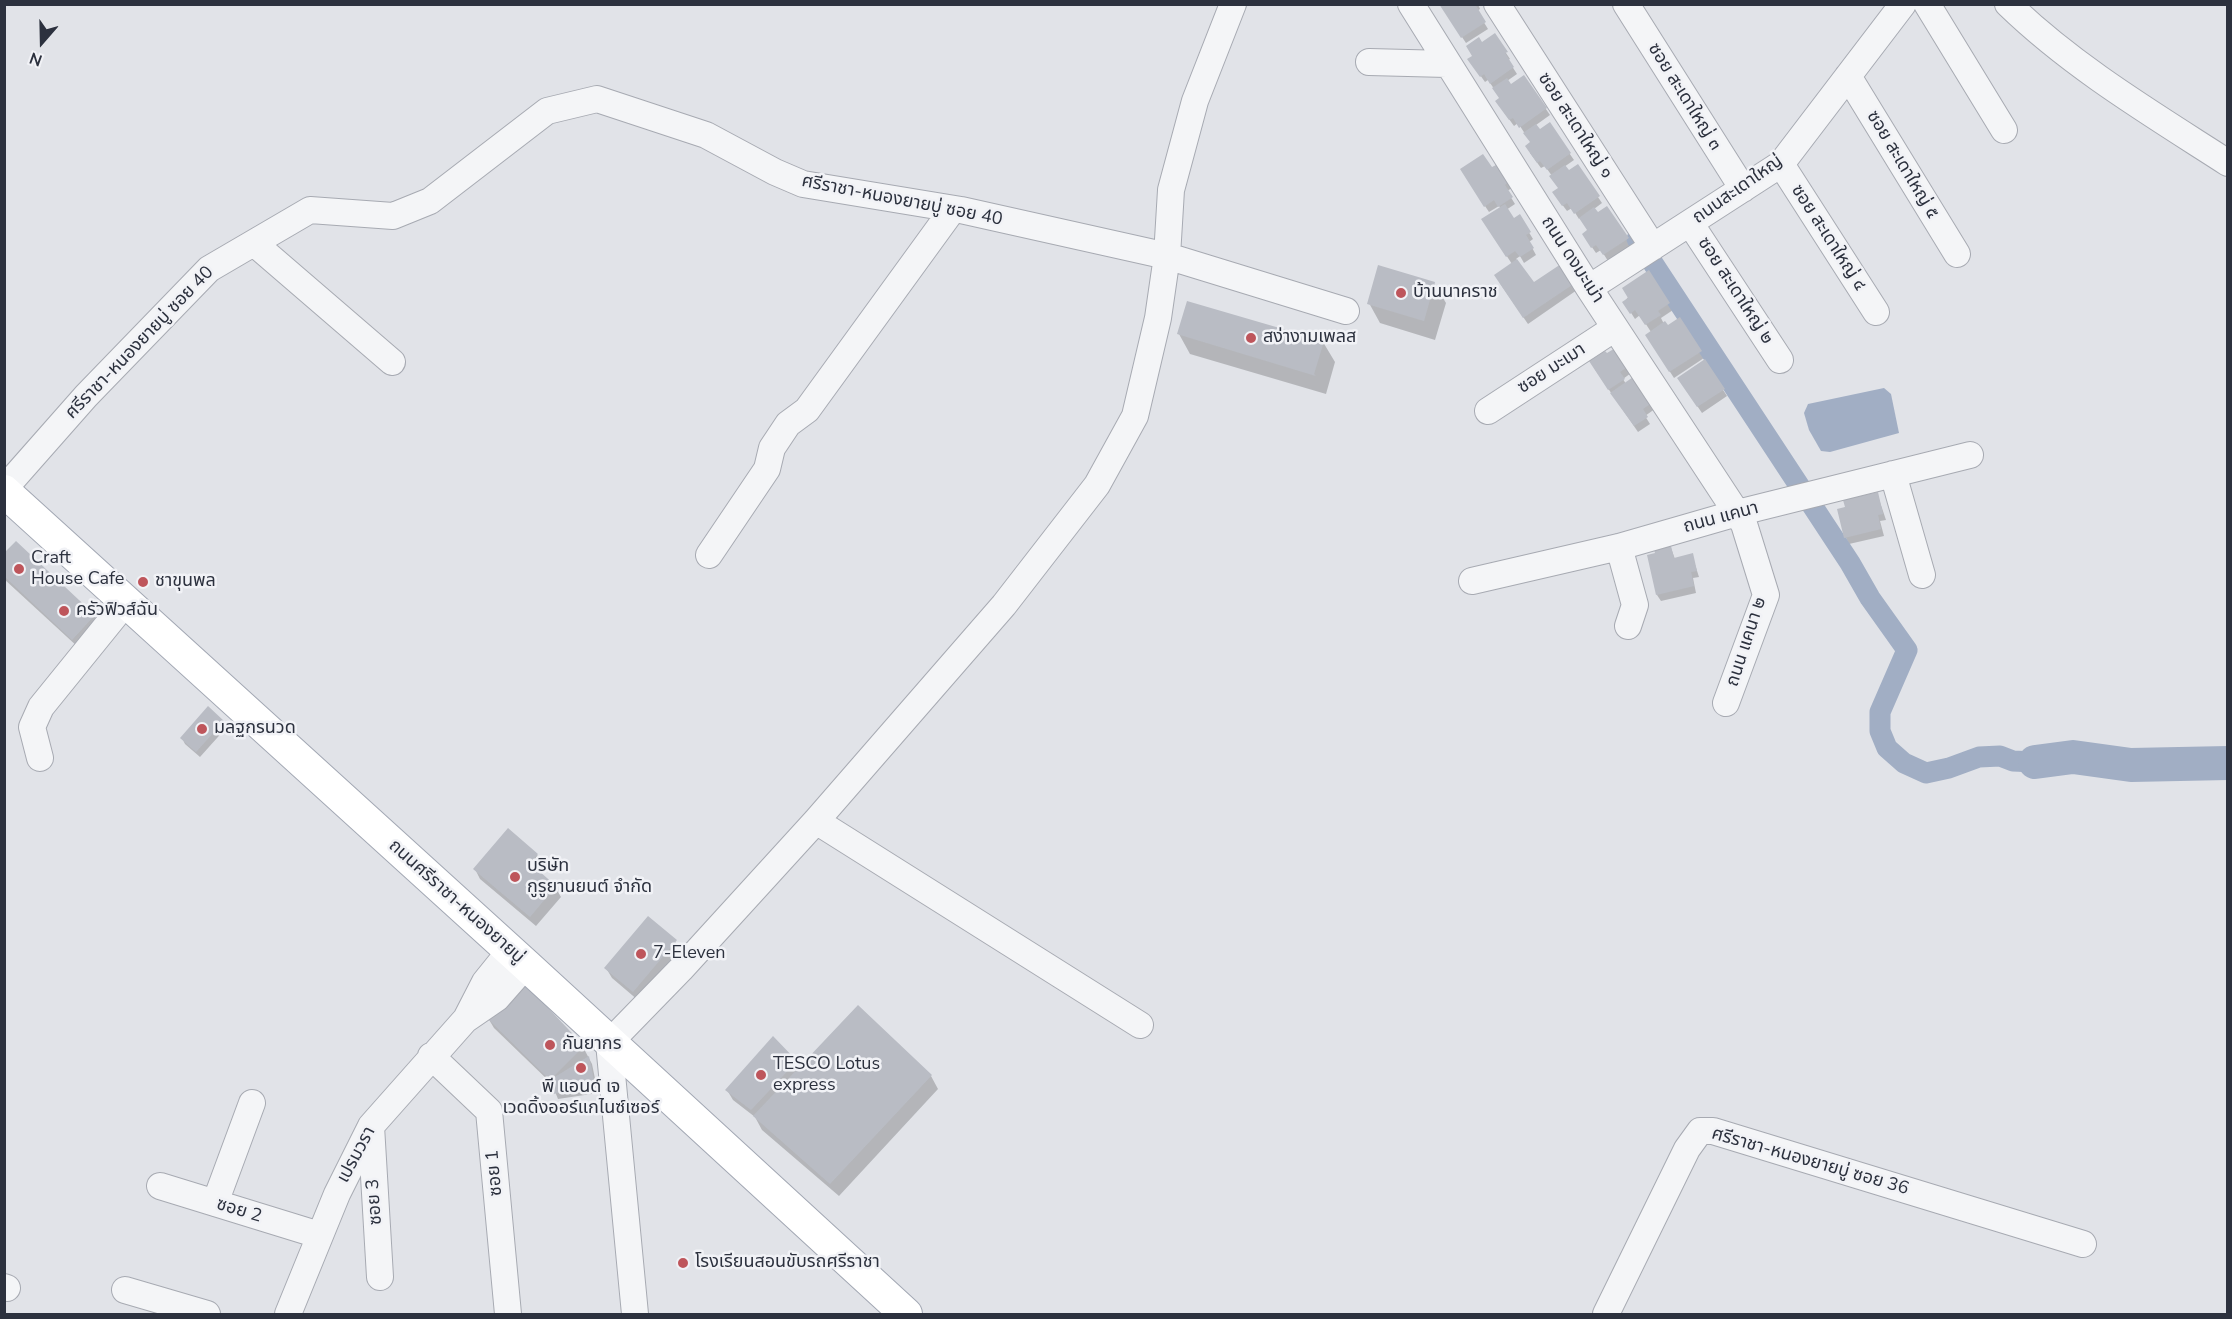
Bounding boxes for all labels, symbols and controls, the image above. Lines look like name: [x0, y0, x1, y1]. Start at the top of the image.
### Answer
north arrow: [12, 12, 72, 72]
street label: ซอย สะเดาใหญ่ ๓: [1642, 39, 1726, 155]
text: N: [26, 47, 45, 71]
street label: ซอย สะเดาใหญ่ ๑: [1533, 69, 1617, 183]
street label: ซอย สะเดาใหญ่ ๕: [1861, 107, 1943, 223]
street label: ถนนสะเดาใหญ่: [1689, 151, 1787, 229]
street label: ศรีราชา-หนองยายบู่ ซอย 40: [800, 171, 1004, 231]
street label: ซอย สะเดาใหญ่ ๔: [1786, 181, 1870, 295]
street label: ถนน ดงมะเม่า: [1536, 213, 1608, 307]
street label: ซอย สะเดาใหญ่ ๒: [1692, 233, 1778, 349]
street label: ศรีราชา-หนองยายบู่ ซอย 40: [61, 262, 219, 424]
place label: บ้านนาคราช: [1413, 282, 1498, 304]
marker: บ้านนาคราช: [1394, 286, 1408, 300]
place label: สง่างามเพลส: [1263, 327, 1356, 349]
marker: สง่างามเพลส: [1244, 331, 1258, 345]
street label: ซอย มะเมา: [1514, 339, 1590, 399]
street label: ถนน แคนา: [1681, 498, 1761, 538]
place label: Craft House Cafe: [31, 548, 124, 590]
marker: Craft House Cafe: [12, 562, 26, 576]
place label: ชาขุนพล: [155, 571, 216, 593]
marker: ชาขุนพล: [136, 575, 150, 589]
street label: ถนน แคนา ๒: [1722, 595, 1772, 689]
place label: ครัวฟิวส์ฉัน: [76, 600, 158, 622]
marker: ครัวฟิวส์ฉัน: [57, 604, 71, 618]
place label: มลฐกรนวด: [214, 718, 296, 740]
marker: มลฐกรนวด: [195, 722, 209, 736]
street label: ถนนศรีราชา-หนองยายบู่: [384, 835, 528, 969]
place label: บริษัท กูรูยานยนต์ จำกัด: [527, 856, 652, 898]
marker: บริษัท กูรูยานยนต์ จำกัด: [508, 870, 522, 884]
place label: 7-Eleven: [653, 943, 726, 965]
marker: 7-Eleven: [634, 947, 648, 961]
place label: กันยากร: [562, 1034, 621, 1056]
marker: กันยากร: [543, 1038, 557, 1052]
place label: TESCO Lotus express: [773, 1054, 880, 1096]
marker: พี แอนด์ เจ เวดดิ้งออร์แกไนซ์เซอร์: [574, 1061, 588, 1075]
marker: TESCO Lotus express: [754, 1068, 768, 1082]
place label: พี แอนด์ เจ เวดดิ้งออร์แกไนซ์เซอร์: [503, 1077, 659, 1120]
street label: เปรมวรา: [333, 1123, 381, 1187]
street label: ศรีราชา-หนองยายบู่ ซอย 36: [1709, 1123, 1911, 1201]
street label: ซอย 1: [482, 1149, 508, 1197]
street label: ซอย 3: [363, 1178, 387, 1226]
street label: ซอย 2: [214, 1194, 264, 1228]
place label: โรงเรียนสอนขับรถศรีราชา: [695, 1252, 880, 1274]
marker: โรงเรียนสอนขับรถศรีราชา: [676, 1256, 690, 1270]

